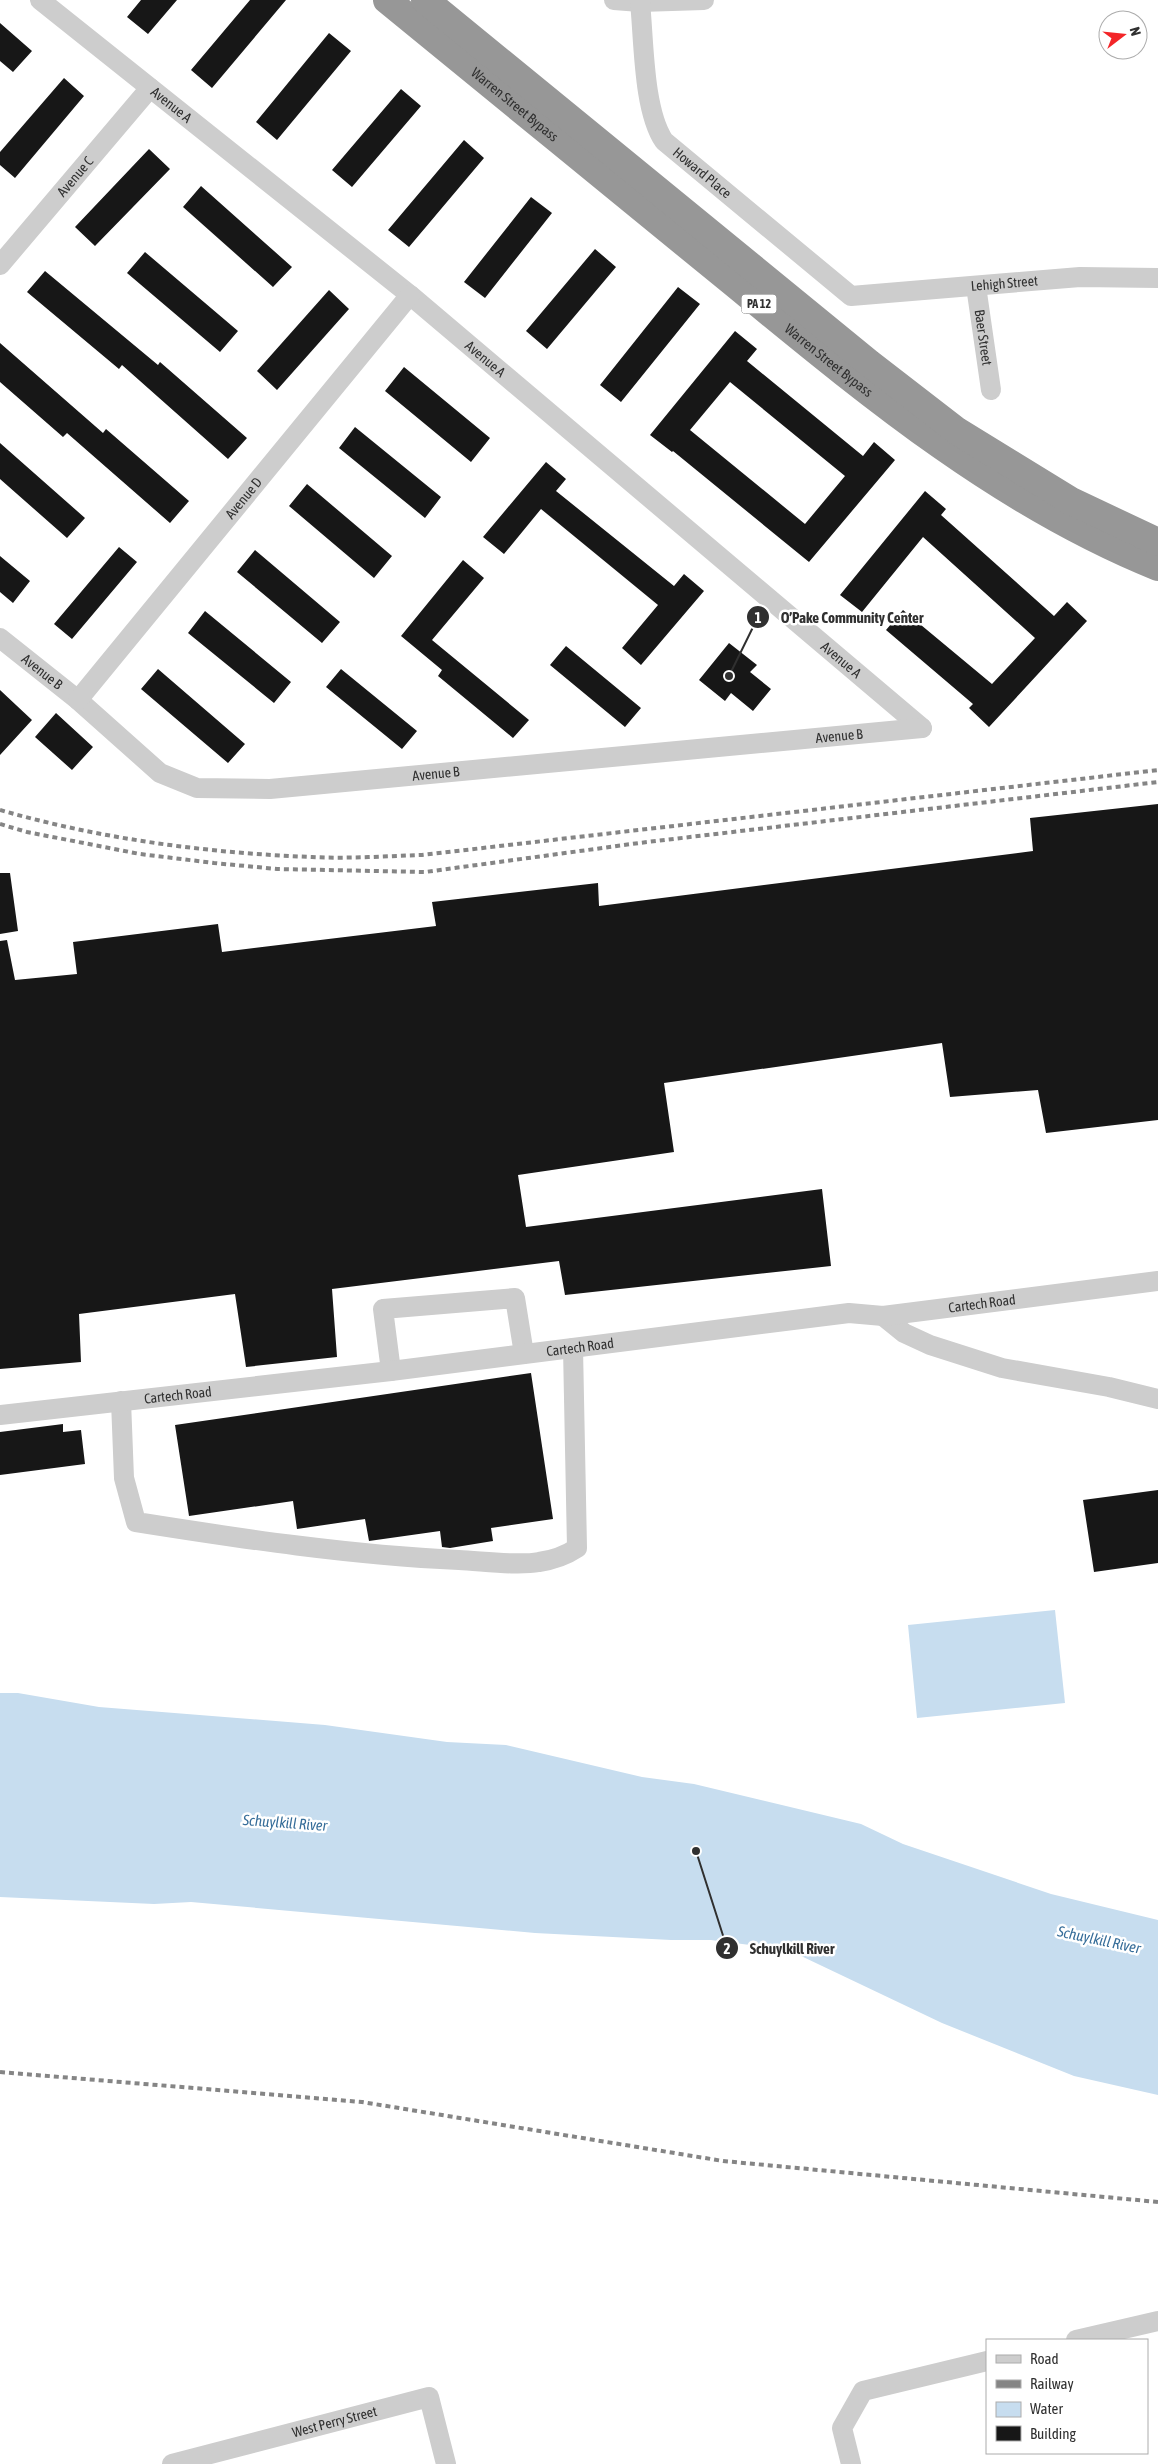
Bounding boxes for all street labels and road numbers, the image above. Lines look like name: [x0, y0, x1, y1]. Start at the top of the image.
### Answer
street label: Warren Street Bypass: [468, 64, 562, 145]
street label: Avenue A: [148, 84, 195, 126]
street label: Howard Place: [670, 144, 735, 201]
street label: Avenue C: [54, 153, 97, 200]
street label: Lehigh Street: [970, 273, 1039, 294]
road number: PA 12: [742, 294, 776, 314]
street label: Baer Street: [971, 308, 995, 367]
street label: Warren Street Bypass: [782, 320, 876, 400]
street label: Avenue A: [462, 337, 509, 380]
street label: Avenue D: [222, 474, 265, 522]
street label: Avenue A: [818, 638, 865, 681]
street label: Avenue B: [19, 651, 66, 693]
street label: Avenue B: [815, 726, 864, 746]
street label: Avenue B: [412, 763, 461, 784]
street label: Cartech Road: [947, 1291, 1017, 1316]
street label: Cartech Road: [545, 1335, 615, 1359]
street label: Cartech Road: [143, 1383, 212, 1407]
street label: West Perry Street: [291, 2403, 379, 2440]

